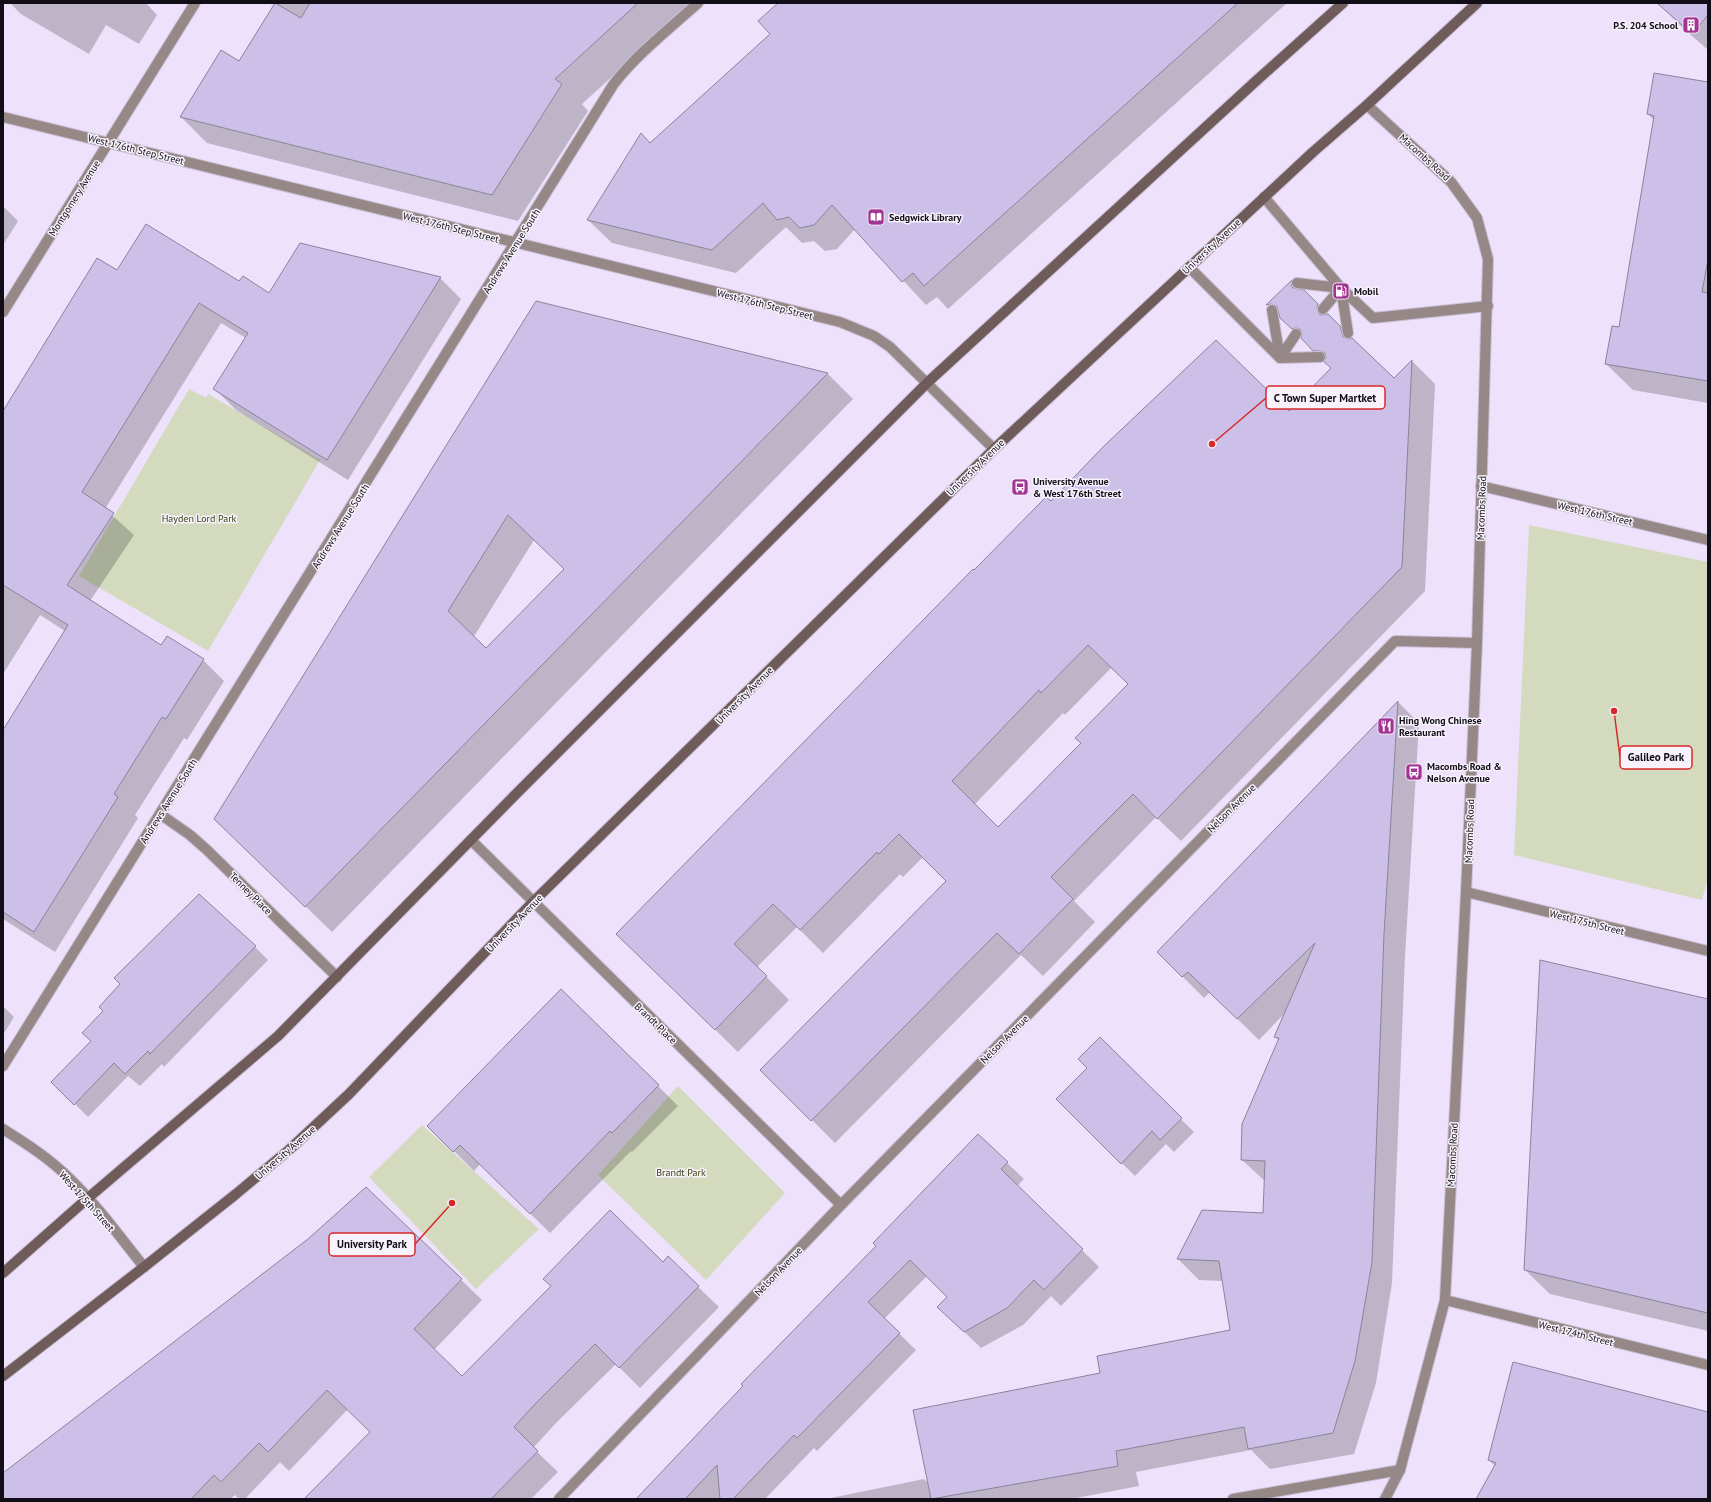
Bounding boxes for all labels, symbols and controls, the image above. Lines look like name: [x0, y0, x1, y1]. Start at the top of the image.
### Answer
building icon: P.S. 204 School: [1681, 15, 1701, 35]
place label: P.S. 204 School: [1613, 19, 1678, 32]
street label: West 176th Step Street: [87, 131, 186, 168]
street label: Macombs Road: [1397, 131, 1453, 184]
street label: Montgomery Avenue: [46, 158, 103, 239]
street label: Andrews Avenue South: [480, 206, 543, 296]
library icon: Sedgwick Library: [866, 207, 886, 227]
street label: West 176th Step Street: [402, 209, 501, 246]
place label: Sedgwick Library: [889, 211, 962, 224]
street label: University Avenue: [1179, 216, 1244, 277]
fuel station icon: Mobil: [1331, 281, 1351, 301]
place label: Mobil: [1354, 285, 1378, 298]
street label: West 176th Step Street: [716, 286, 815, 323]
callout: C Town Super Martket: [1266, 386, 1385, 409]
text: C Town Super Martket: [1274, 391, 1376, 405]
street label: University Avenue: [943, 436, 1007, 498]
place label: University Avenue & West 176th Street: [1033, 475, 1122, 500]
street label: Macombs Road: [1474, 476, 1489, 540]
bus stop icon: University Avenue & West 176th Street: [1010, 477, 1030, 497]
street label: Andrews Avenue South: [309, 481, 372, 571]
street label: West 176th Street: [1556, 499, 1634, 529]
park label: Hayden Lord Park: [162, 512, 237, 525]
street label: University Avenue: [713, 664, 776, 727]
place label: Hing Wong Chinese Restaurant: [1399, 714, 1482, 739]
restaurant icon: Hing Wong Chinese Restaurant: [1376, 716, 1396, 736]
callout: Galileo Park: [1620, 746, 1692, 769]
text: Galileo Park: [1628, 750, 1685, 764]
street label: Andrews Avenue South: [137, 756, 200, 846]
place label: Macombs Road & Nelson Avenue: [1427, 760, 1502, 785]
bus stop icon: Macombs Road & Nelson Avenue: [1404, 762, 1424, 782]
street label: Nelson Avenue: [1204, 781, 1258, 835]
street label: Macombs Road: [1462, 799, 1477, 863]
street label: Tenney Place: [227, 869, 275, 917]
street label: University Avenue: [483, 891, 545, 955]
street label: West 175th Street: [1548, 907, 1626, 938]
street label: Brandt Place: [632, 1000, 680, 1047]
street label: Nelson Avenue: [977, 1012, 1031, 1066]
street label: University Avenue: [252, 1123, 318, 1182]
street label: Macombs Road: [1444, 1123, 1461, 1187]
park label: Brandt Park: [656, 1166, 706, 1179]
street label: West 175th Street: [56, 1169, 118, 1235]
callout: University Park: [329, 1233, 415, 1256]
text: University Park: [337, 1237, 408, 1251]
street label: Nelson Avenue: [752, 1244, 805, 1299]
street label: West 174th Street: [1537, 1318, 1615, 1349]

